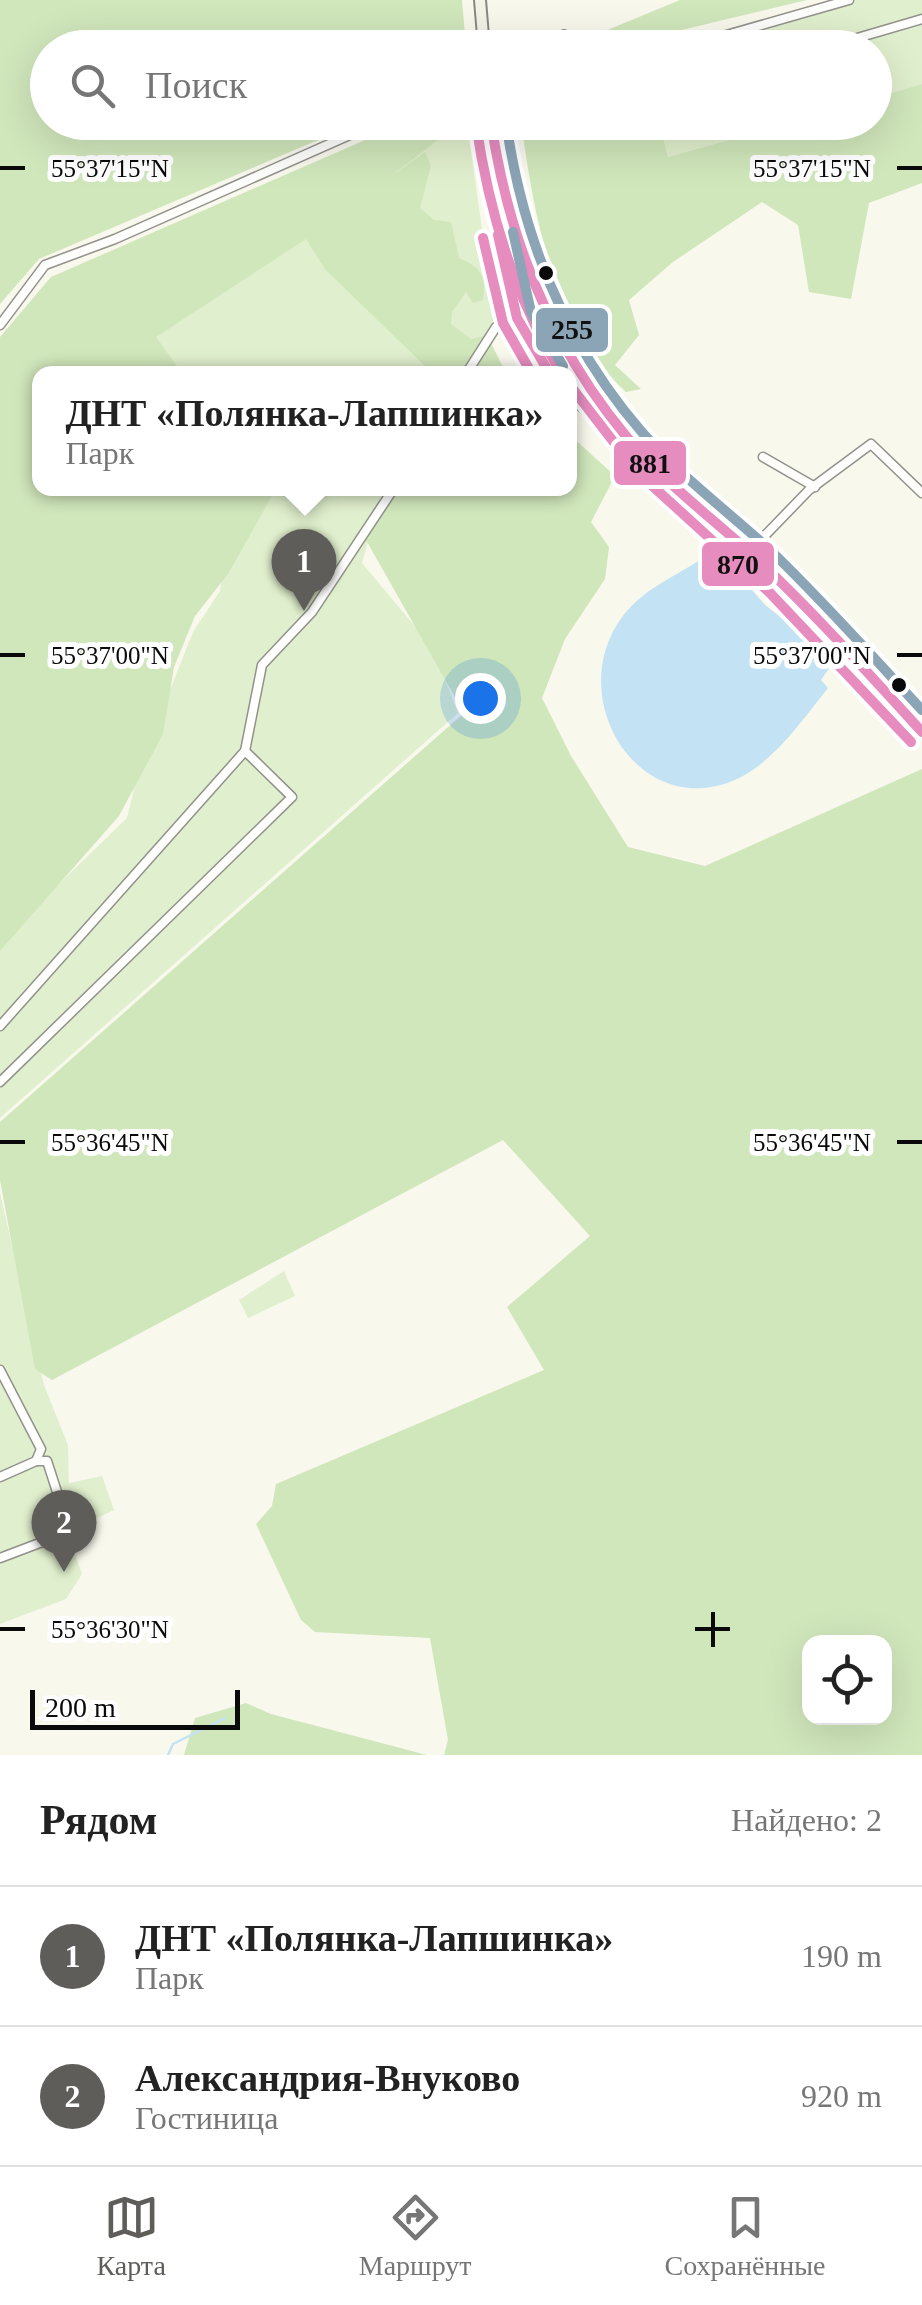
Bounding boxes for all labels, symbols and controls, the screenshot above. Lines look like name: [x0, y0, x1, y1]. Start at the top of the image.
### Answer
search box: [30, 30, 892, 140]
icon: search: [65, 58, 120, 113]
text: Поиск: [145, 64, 247, 106]
text: 55°37'15"N: [51, 155, 169, 182]
text: 55°37'15"N: [753, 155, 871, 182]
unlabelled marker: [536, 263, 556, 283]
line badge: 255: [534, 306, 610, 354]
text: 255: [551, 314, 593, 345]
popup: [32, 366, 577, 496]
text: ДНТ «Полянка-Лапшинка»: [65, 392, 544, 434]
text: Парк: [65, 435, 134, 471]
line badge: 881: [612, 439, 688, 487]
text: 881: [629, 448, 671, 479]
pin: 1: [272, 528, 336, 611]
line badge: 870: [700, 540, 776, 588]
text: 870: [717, 549, 759, 580]
text: 55°37'00"N: [51, 642, 169, 669]
text: 55°37'00"N: [753, 642, 871, 669]
your location: [455, 673, 506, 724]
unlabelled marker: [889, 675, 909, 695]
text: 55°36'45"N: [51, 1129, 169, 1156]
text: 55°36'45"N: [753, 1129, 871, 1156]
pin: 2: [32, 1490, 96, 1572]
text: 55°36'30"N: [51, 1616, 169, 1643]
map controls: [802, 1635, 892, 1725]
button: locate: [802, 1635, 892, 1725]
scale bar: [30, 1685, 240, 1730]
text: 200 m: [45, 1692, 116, 1723]
text: Рядом: [40, 1797, 157, 1843]
text: Найдено: 2: [731, 1802, 882, 1838]
text: ДНТ «Полянка-Лапшинка»: [135, 1917, 613, 1959]
text: 1: [65, 1938, 81, 1974]
text: 190 m: [801, 1938, 882, 1974]
text: Парк: [135, 1960, 204, 1996]
text: Александрия-Внуково: [135, 2057, 520, 2099]
text: 2: [65, 2078, 81, 2114]
text: 920 m: [801, 2078, 882, 2114]
text: Гостиница: [135, 2100, 278, 2136]
tab: Карта: [96, 2190, 166, 2282]
tab: Маршрут: [359, 2190, 472, 2282]
tab: Сохранённые: [664, 2190, 826, 2282]

